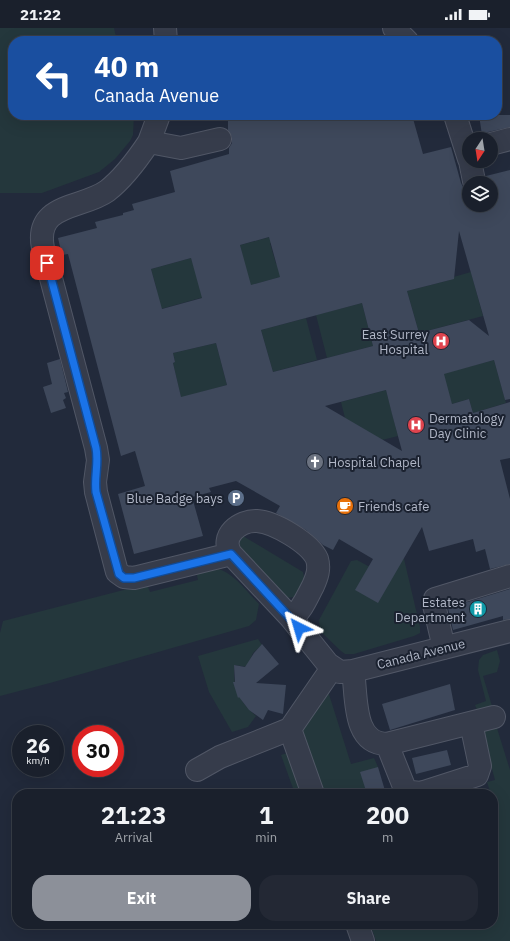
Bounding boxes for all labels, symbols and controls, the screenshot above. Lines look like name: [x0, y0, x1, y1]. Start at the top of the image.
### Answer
text: 21:22: [20, 5, 61, 24]
text: 40 m: [94, 48, 159, 85]
icon: left: [28, 52, 80, 104]
text: Canada Avenue: [94, 84, 219, 107]
north arrow: [462, 132, 498, 168]
map controls: [462, 132, 498, 212]
button: layers: [462, 176, 498, 212]
pin: [30, 246, 64, 280]
icon: arrive: [36, 252, 58, 274]
place label: East Surrey Hospital: [362, 326, 429, 358]
hospital icon: East Surrey Hospital: [431, 331, 451, 351]
place label: Dermatology Day Clinic: [429, 410, 504, 442]
hospital icon: Dermatology Day Clinic: [406, 415, 426, 435]
church icon: Hospital Chapel: [305, 452, 325, 472]
place label: Hospital Chapel: [328, 454, 421, 471]
parking icon: Blue Badge bays: [226, 488, 246, 508]
place label: Blue Badge bays: [126, 490, 223, 507]
cafe icon: Friends cafe: [335, 496, 355, 516]
place label: Friends cafe: [358, 498, 429, 515]
place label: Estates Department: [395, 594, 465, 626]
building icon: Estates Department: [468, 599, 488, 619]
position arrow: [278, 607, 320, 649]
street label: Canada Avenue: [375, 635, 467, 673]
speed limit sign: 30: [72, 725, 124, 777]
text: 26: [26, 732, 50, 759]
text: km/h: [26, 754, 50, 767]
text: 21:23: [101, 799, 166, 831]
text: 1: [259, 799, 273, 831]
text: 200: [366, 799, 409, 831]
text: Arrival: [115, 829, 153, 846]
text: min: [255, 829, 277, 846]
text: m: [382, 829, 393, 846]
button: Exit: [32, 875, 251, 921]
button: Share: [259, 875, 478, 921]

